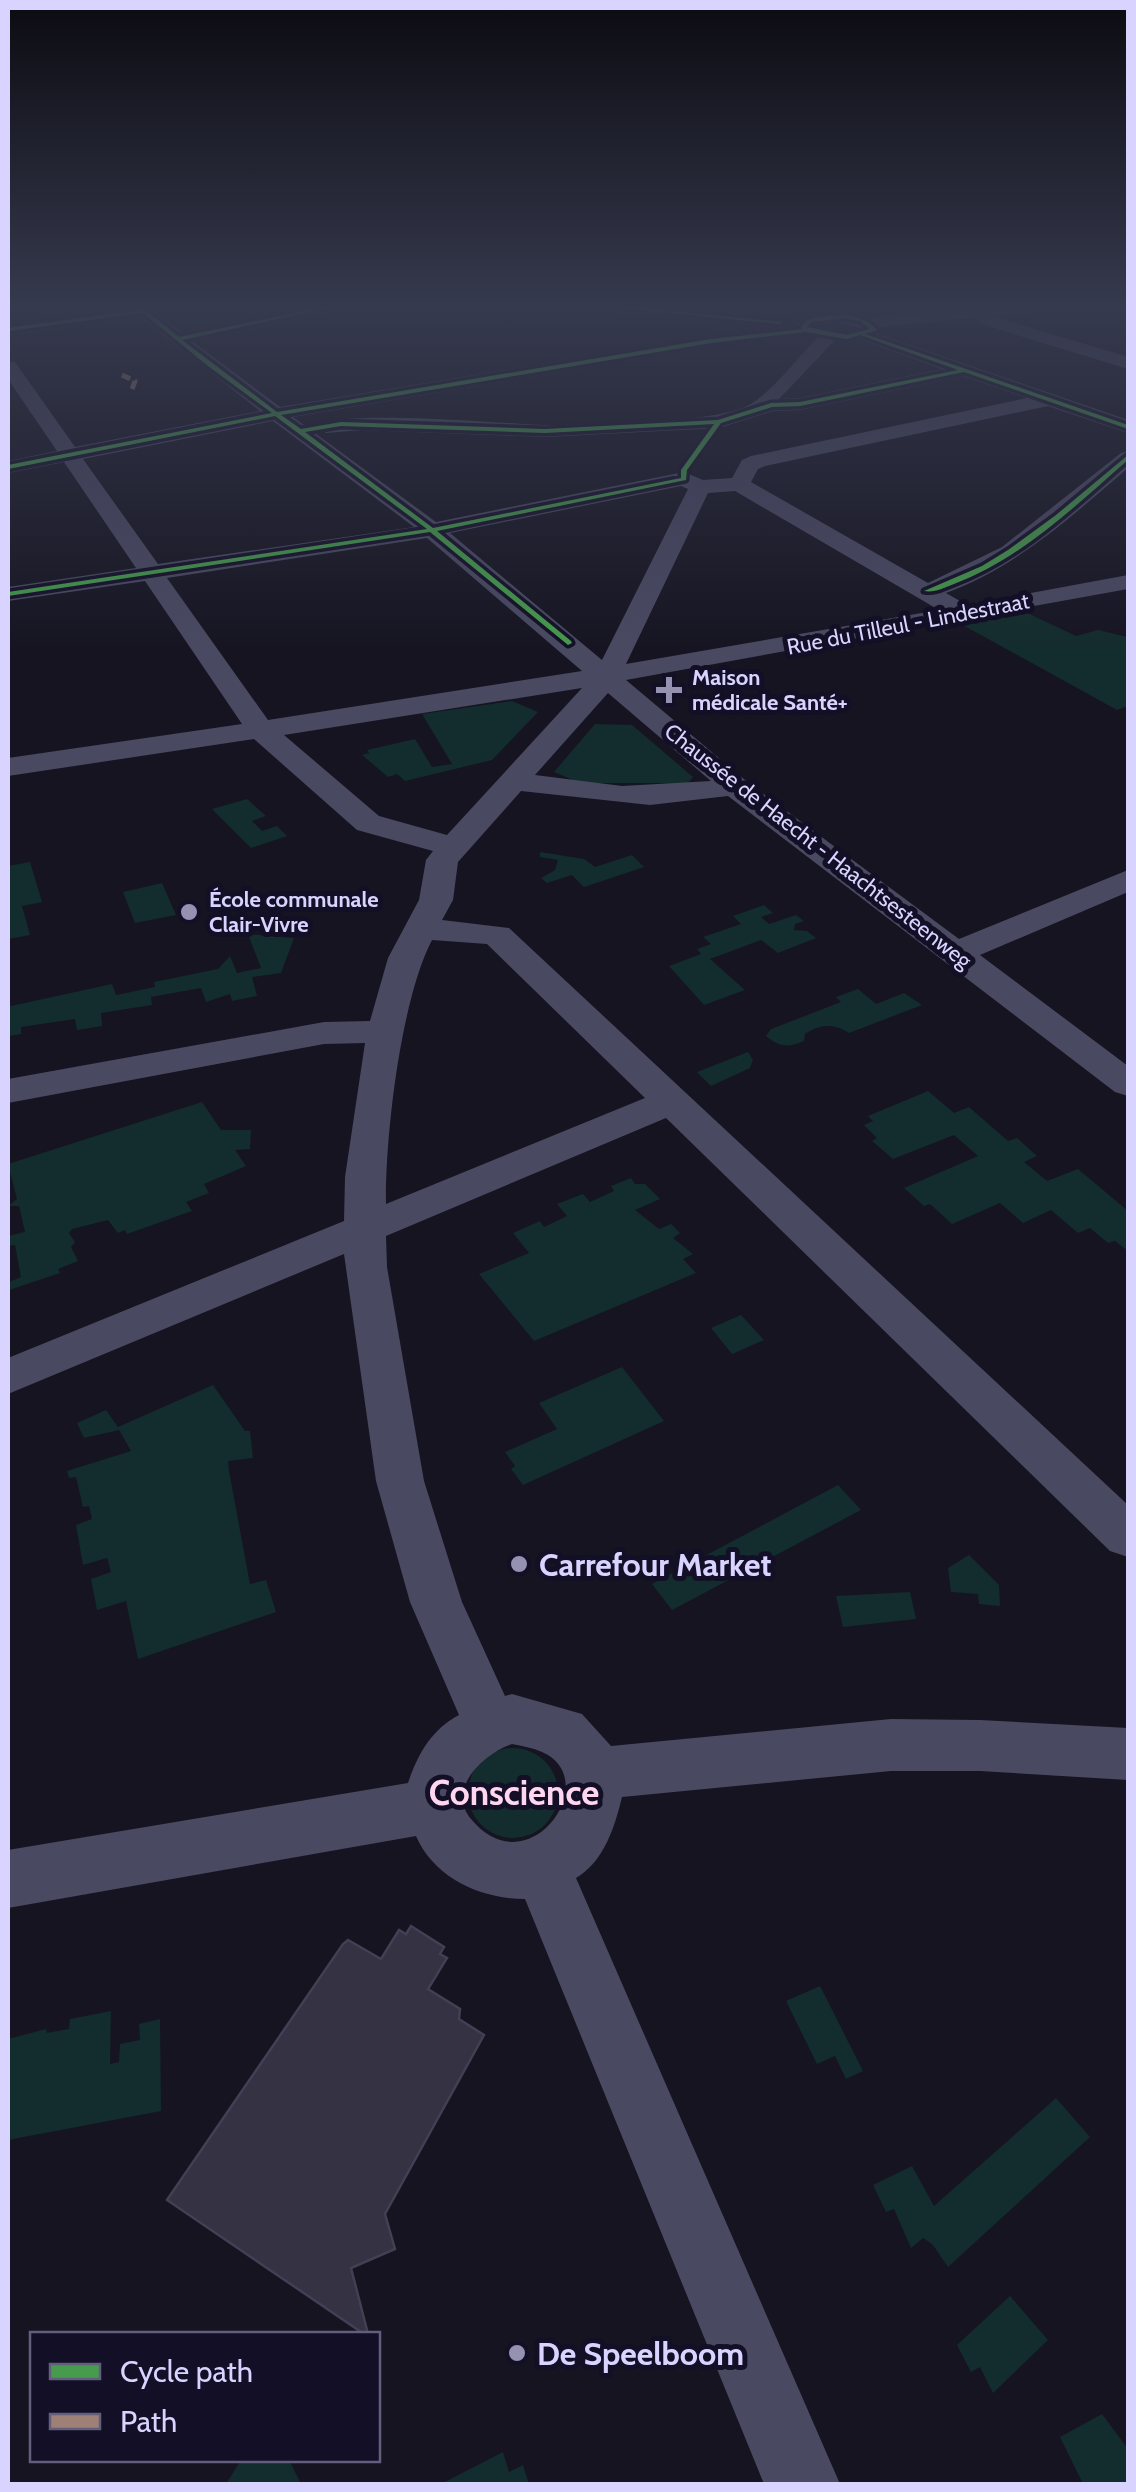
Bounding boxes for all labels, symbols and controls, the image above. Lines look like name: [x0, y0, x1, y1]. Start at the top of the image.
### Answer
street label: Rue du Tilleul - Lindestraat: [785, 587, 1032, 661]
place label: Maison médicale Santé+: [692, 664, 848, 716]
marker: Maison médicale Santé+: [656, 677, 682, 703]
street label: Chaussée de Haecht - Haachtsesteenweg: [659, 718, 978, 975]
place label: École communale Clair-Vivre: [209, 886, 379, 938]
marker: École communale Clair-Vivre: [178, 901, 200, 923]
place label: Carrefour Market: [539, 1545, 771, 1584]
marker: Carrefour Market: [508, 1553, 530, 1575]
district label: Conscience: [429, 1771, 599, 1814]
legend: [30, 2332, 380, 2462]
place label: De Speelboom: [537, 2334, 744, 2373]
marker: De Speelboom: [506, 2342, 528, 2364]
text: Cycle path: [120, 2353, 253, 2390]
text: Path: [120, 2403, 177, 2440]

